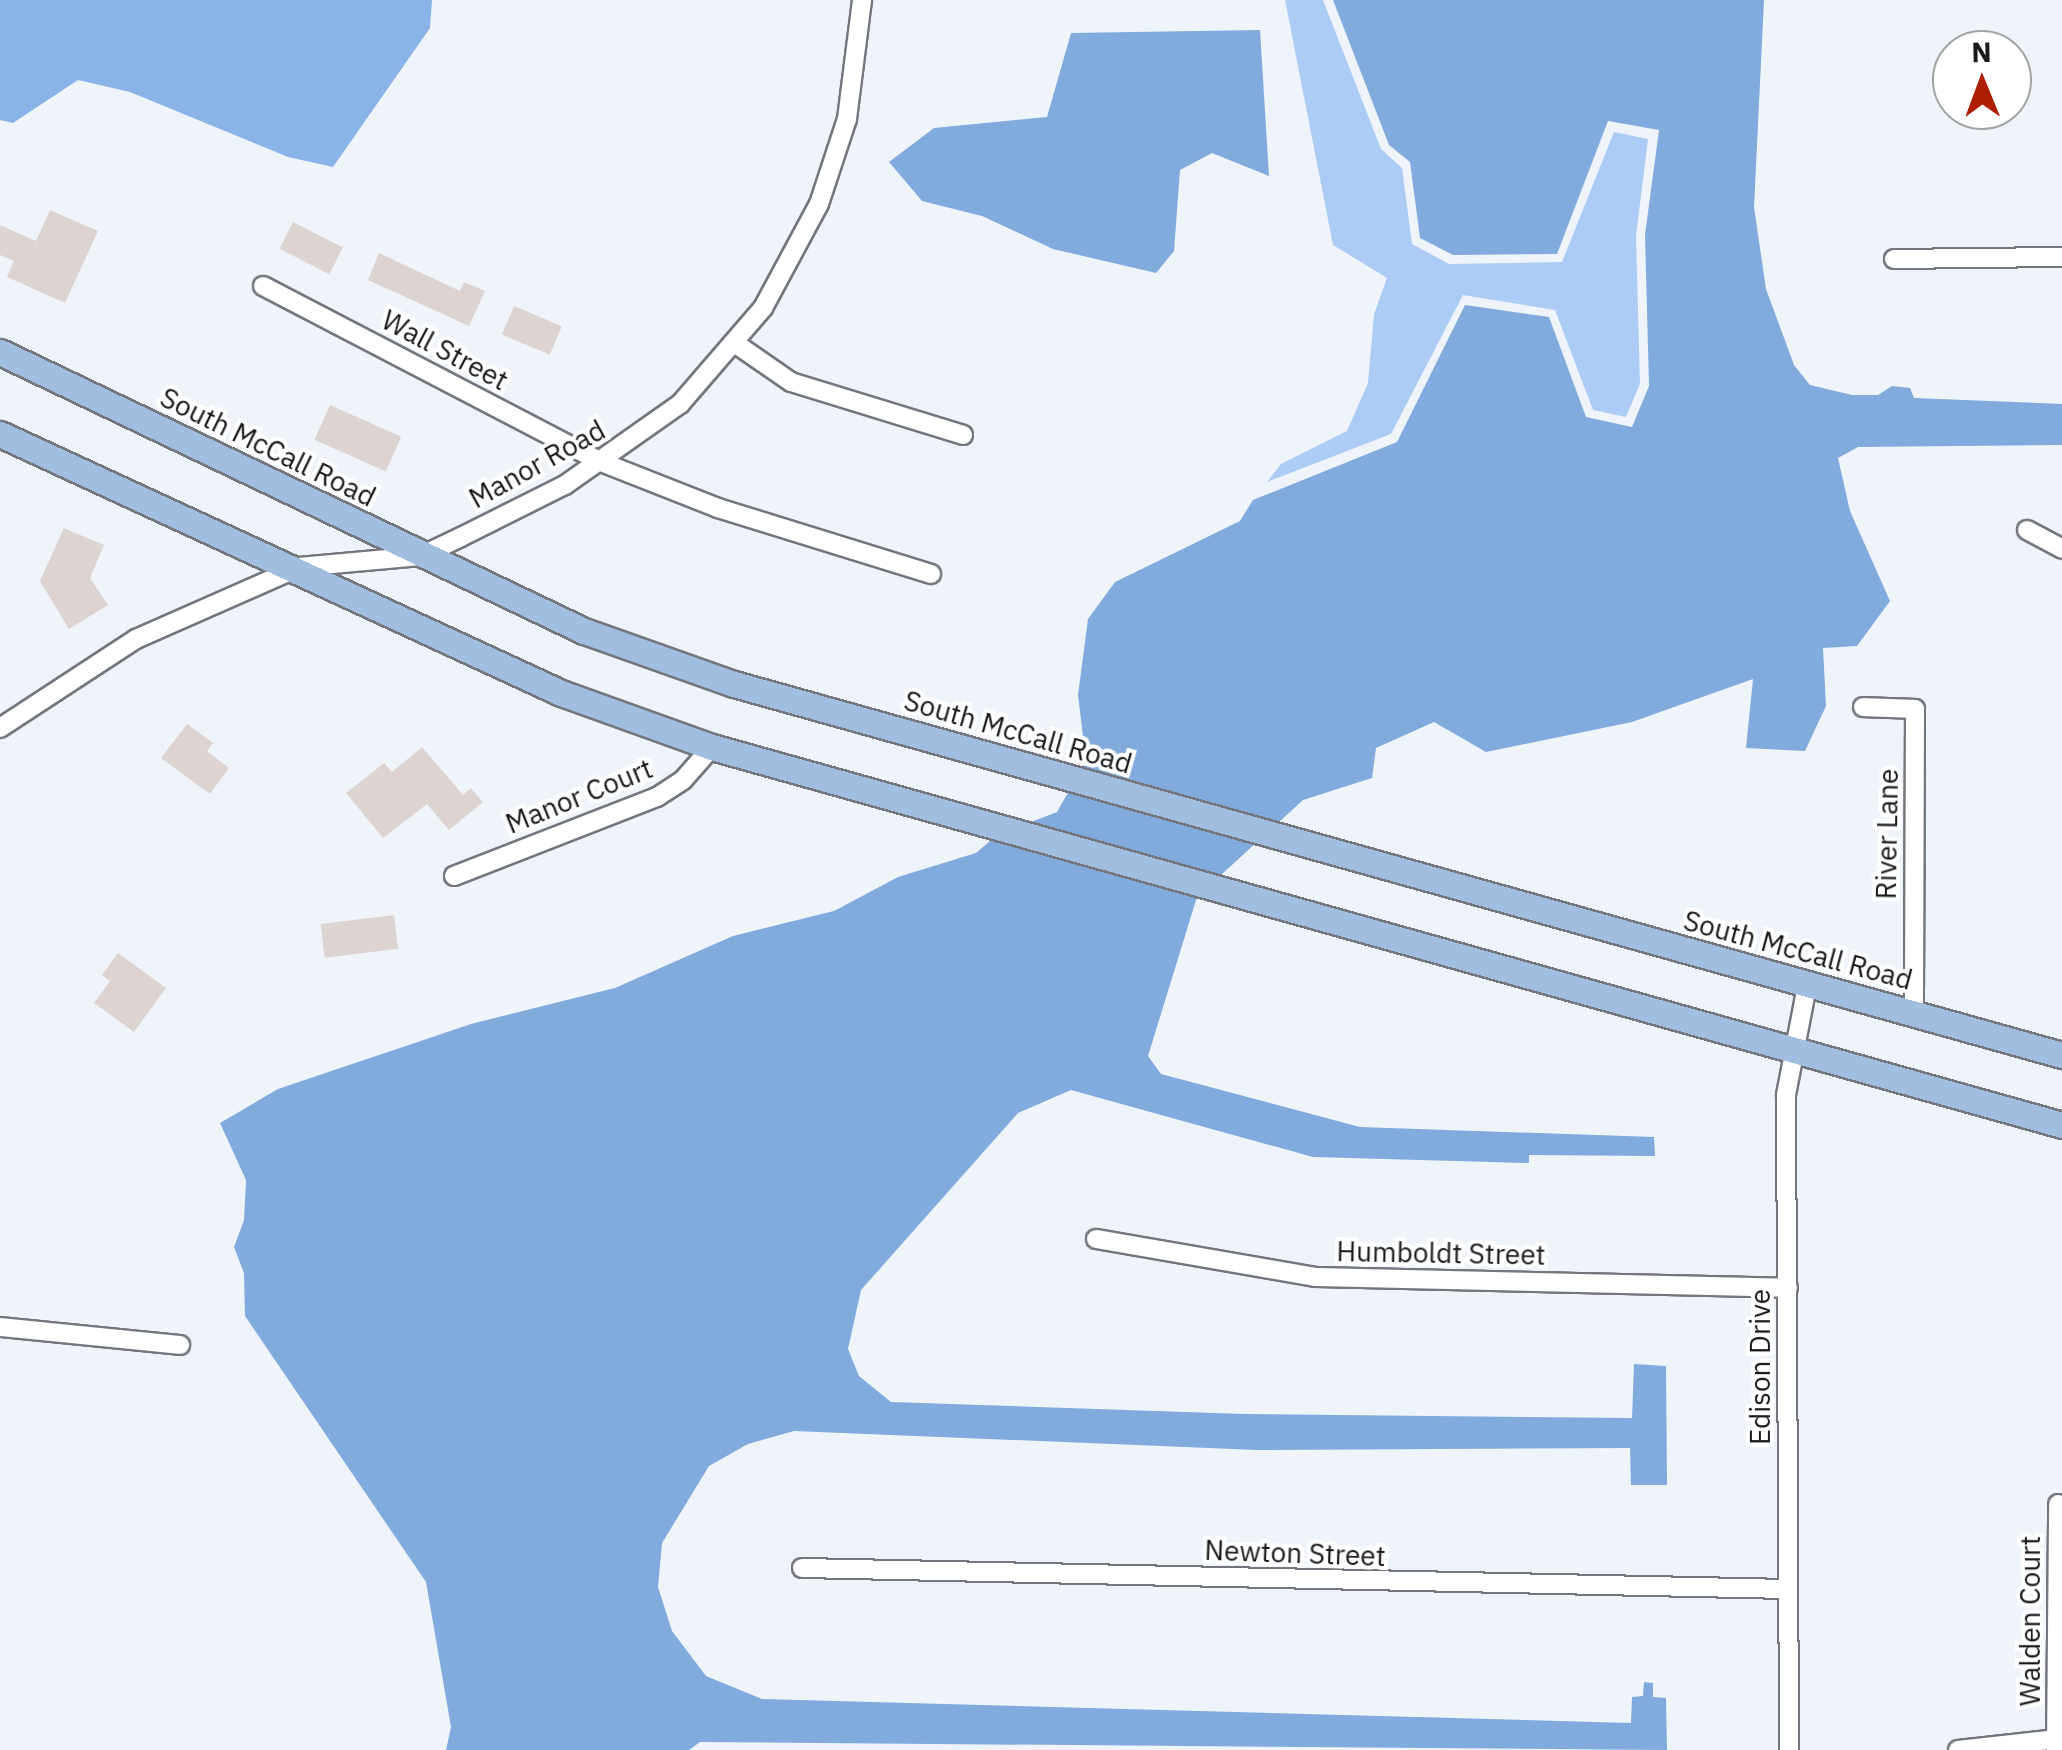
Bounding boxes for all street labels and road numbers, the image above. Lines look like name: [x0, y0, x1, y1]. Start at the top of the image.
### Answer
street label: Wall Street: [376, 303, 514, 397]
street label: South McCall Road: [155, 380, 381, 514]
street label: Manor Road: [463, 413, 611, 515]
street label: South McCall Road: [900, 683, 1136, 781]
street label: Manor Court: [501, 751, 657, 841]
street label: River Lane: [1869, 768, 1905, 900]
street label: South McCall Road: [1680, 903, 1916, 997]
street label: Humboldt Street: [1336, 1234, 1546, 1272]
street label: Edison Drive: [1743, 1289, 1777, 1445]
street label: Newton Street: [1204, 1533, 1386, 1573]
street label: Walden Court: [2013, 1536, 2047, 1706]

